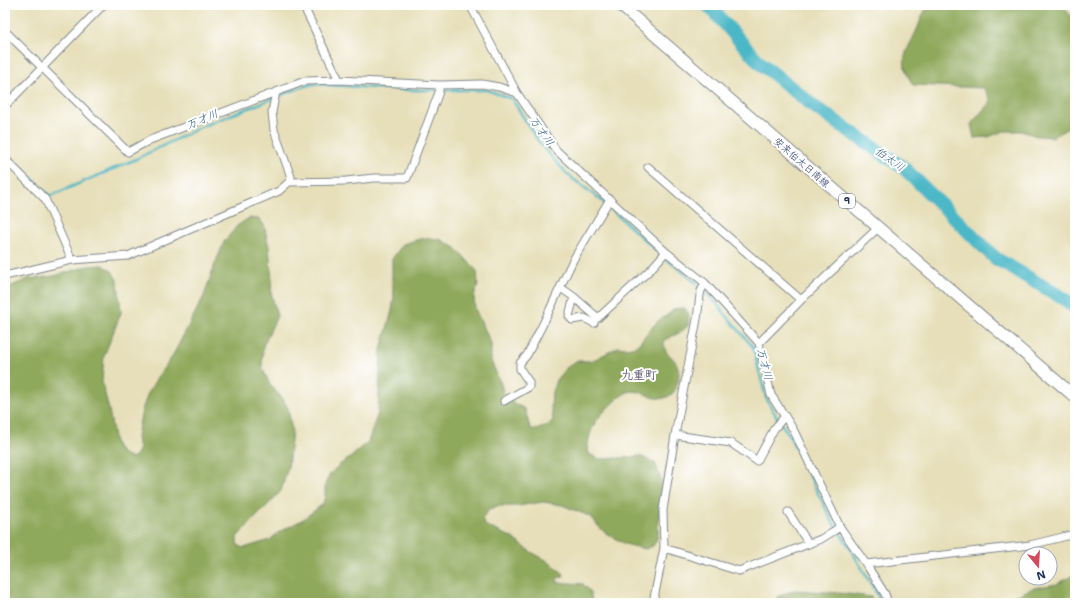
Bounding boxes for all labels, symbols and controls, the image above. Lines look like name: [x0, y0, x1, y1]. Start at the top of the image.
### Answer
water label: 万才川: [184, 106, 220, 133]
water label: 万才川: [526, 113, 557, 149]
street label: 安来伯太日南線: [771, 135, 832, 190]
water label: 伯太川: [872, 144, 908, 175]
road number: 9: [839, 194, 855, 208]
water label: 万才川: [753, 346, 776, 382]
district label: 九重町: [621, 367, 657, 383]
north arrow: [1018, 546, 1058, 586]
text: N: [1034, 567, 1047, 584]

